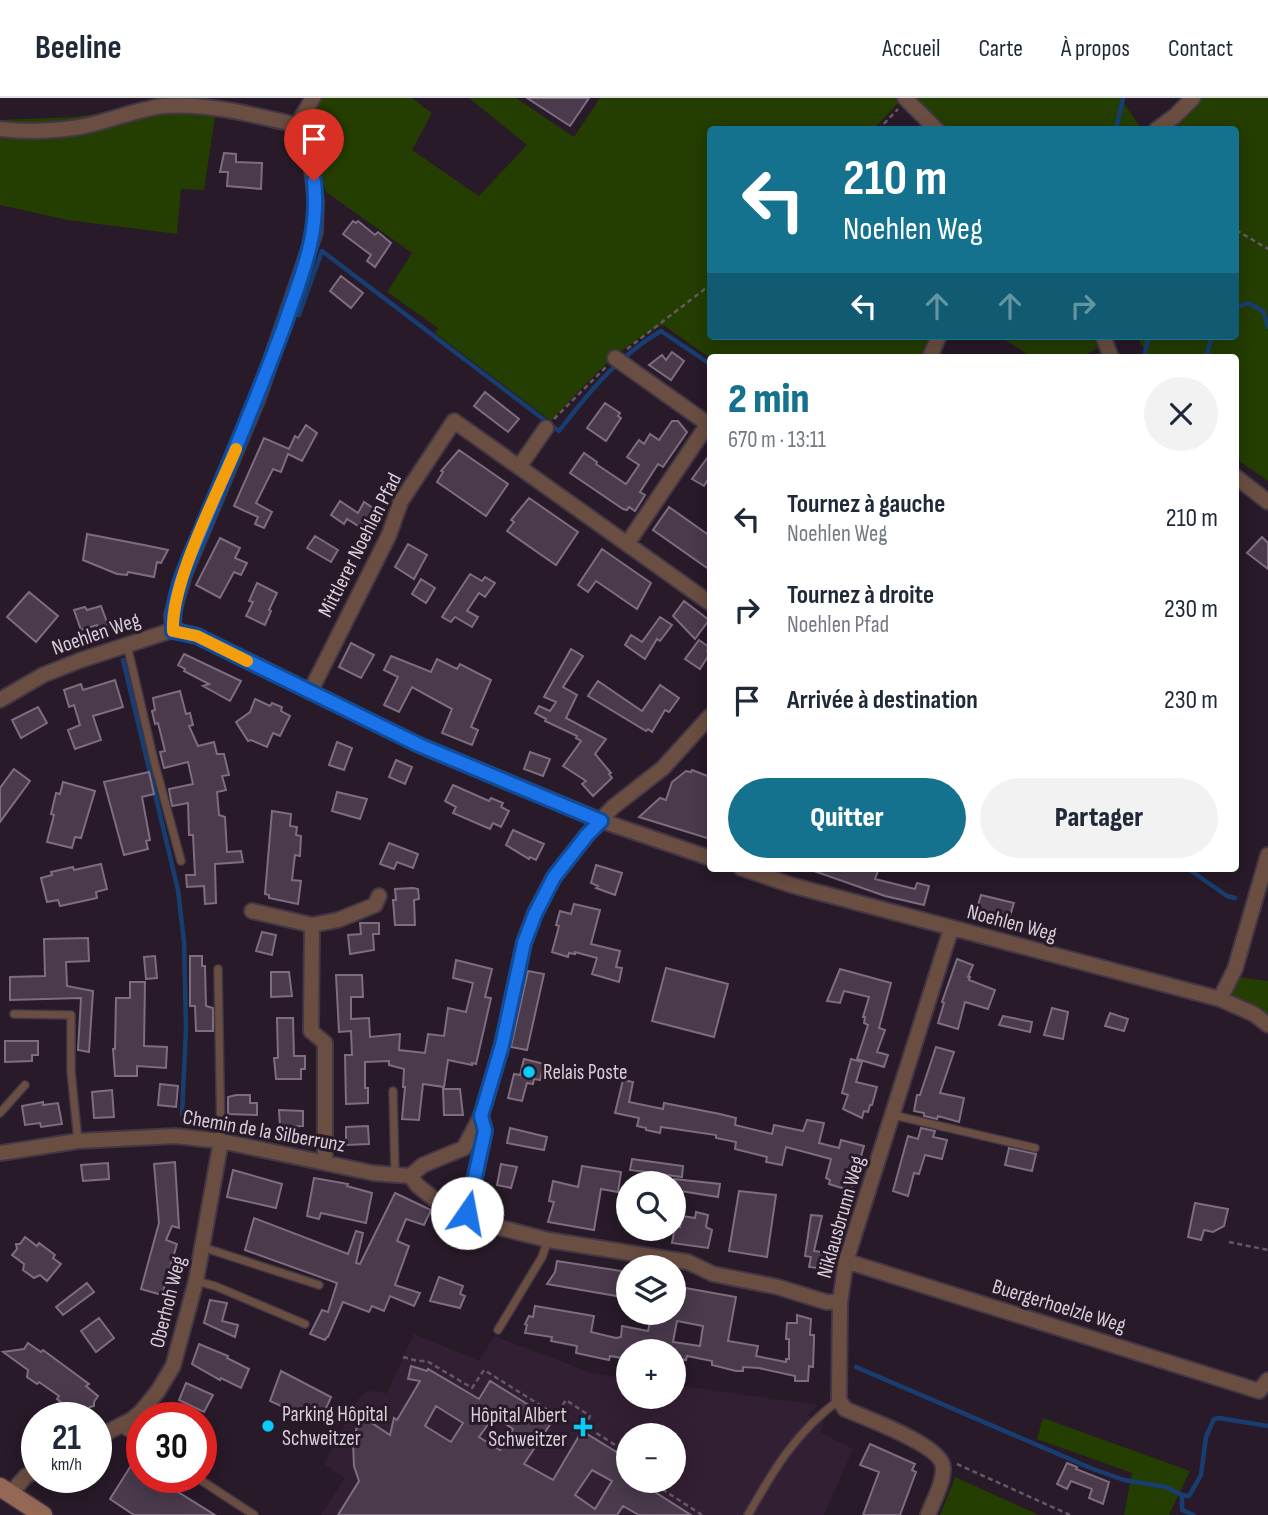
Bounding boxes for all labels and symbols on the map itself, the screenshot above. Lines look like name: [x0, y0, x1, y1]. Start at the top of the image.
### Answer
pin: [284, 109, 344, 181]
street label: Mittlerer Noehlen Pfad: [313, 469, 407, 621]
street label: Noehlen Weg: [49, 607, 143, 661]
street label: Noehlen Weg: [964, 899, 1060, 947]
place label: Relais Poste: [543, 1060, 627, 1085]
marker: Relais Poste: [521, 1064, 537, 1080]
street label: Chemin de la Silberrunz: [181, 1104, 348, 1158]
street label: Niklausbrunn Weg: [812, 1153, 870, 1281]
position arrow: [430, 1176, 504, 1250]
street label: Oberhoh Weg: [145, 1254, 191, 1350]
street label: Buergerhoelzle Weg: [989, 1274, 1129, 1338]
speed limit sign: 30: [126, 1402, 217, 1493]
place label: Parking Hôpital Schweitzer: [282, 1402, 388, 1451]
place label: Hôpital Albert Schweitzer: [470, 1403, 567, 1452]
marker: Hôpital Albert Schweitzer: [573, 1417, 593, 1437]
marker: Parking Hôpital Schweitzer: [260, 1418, 276, 1434]

